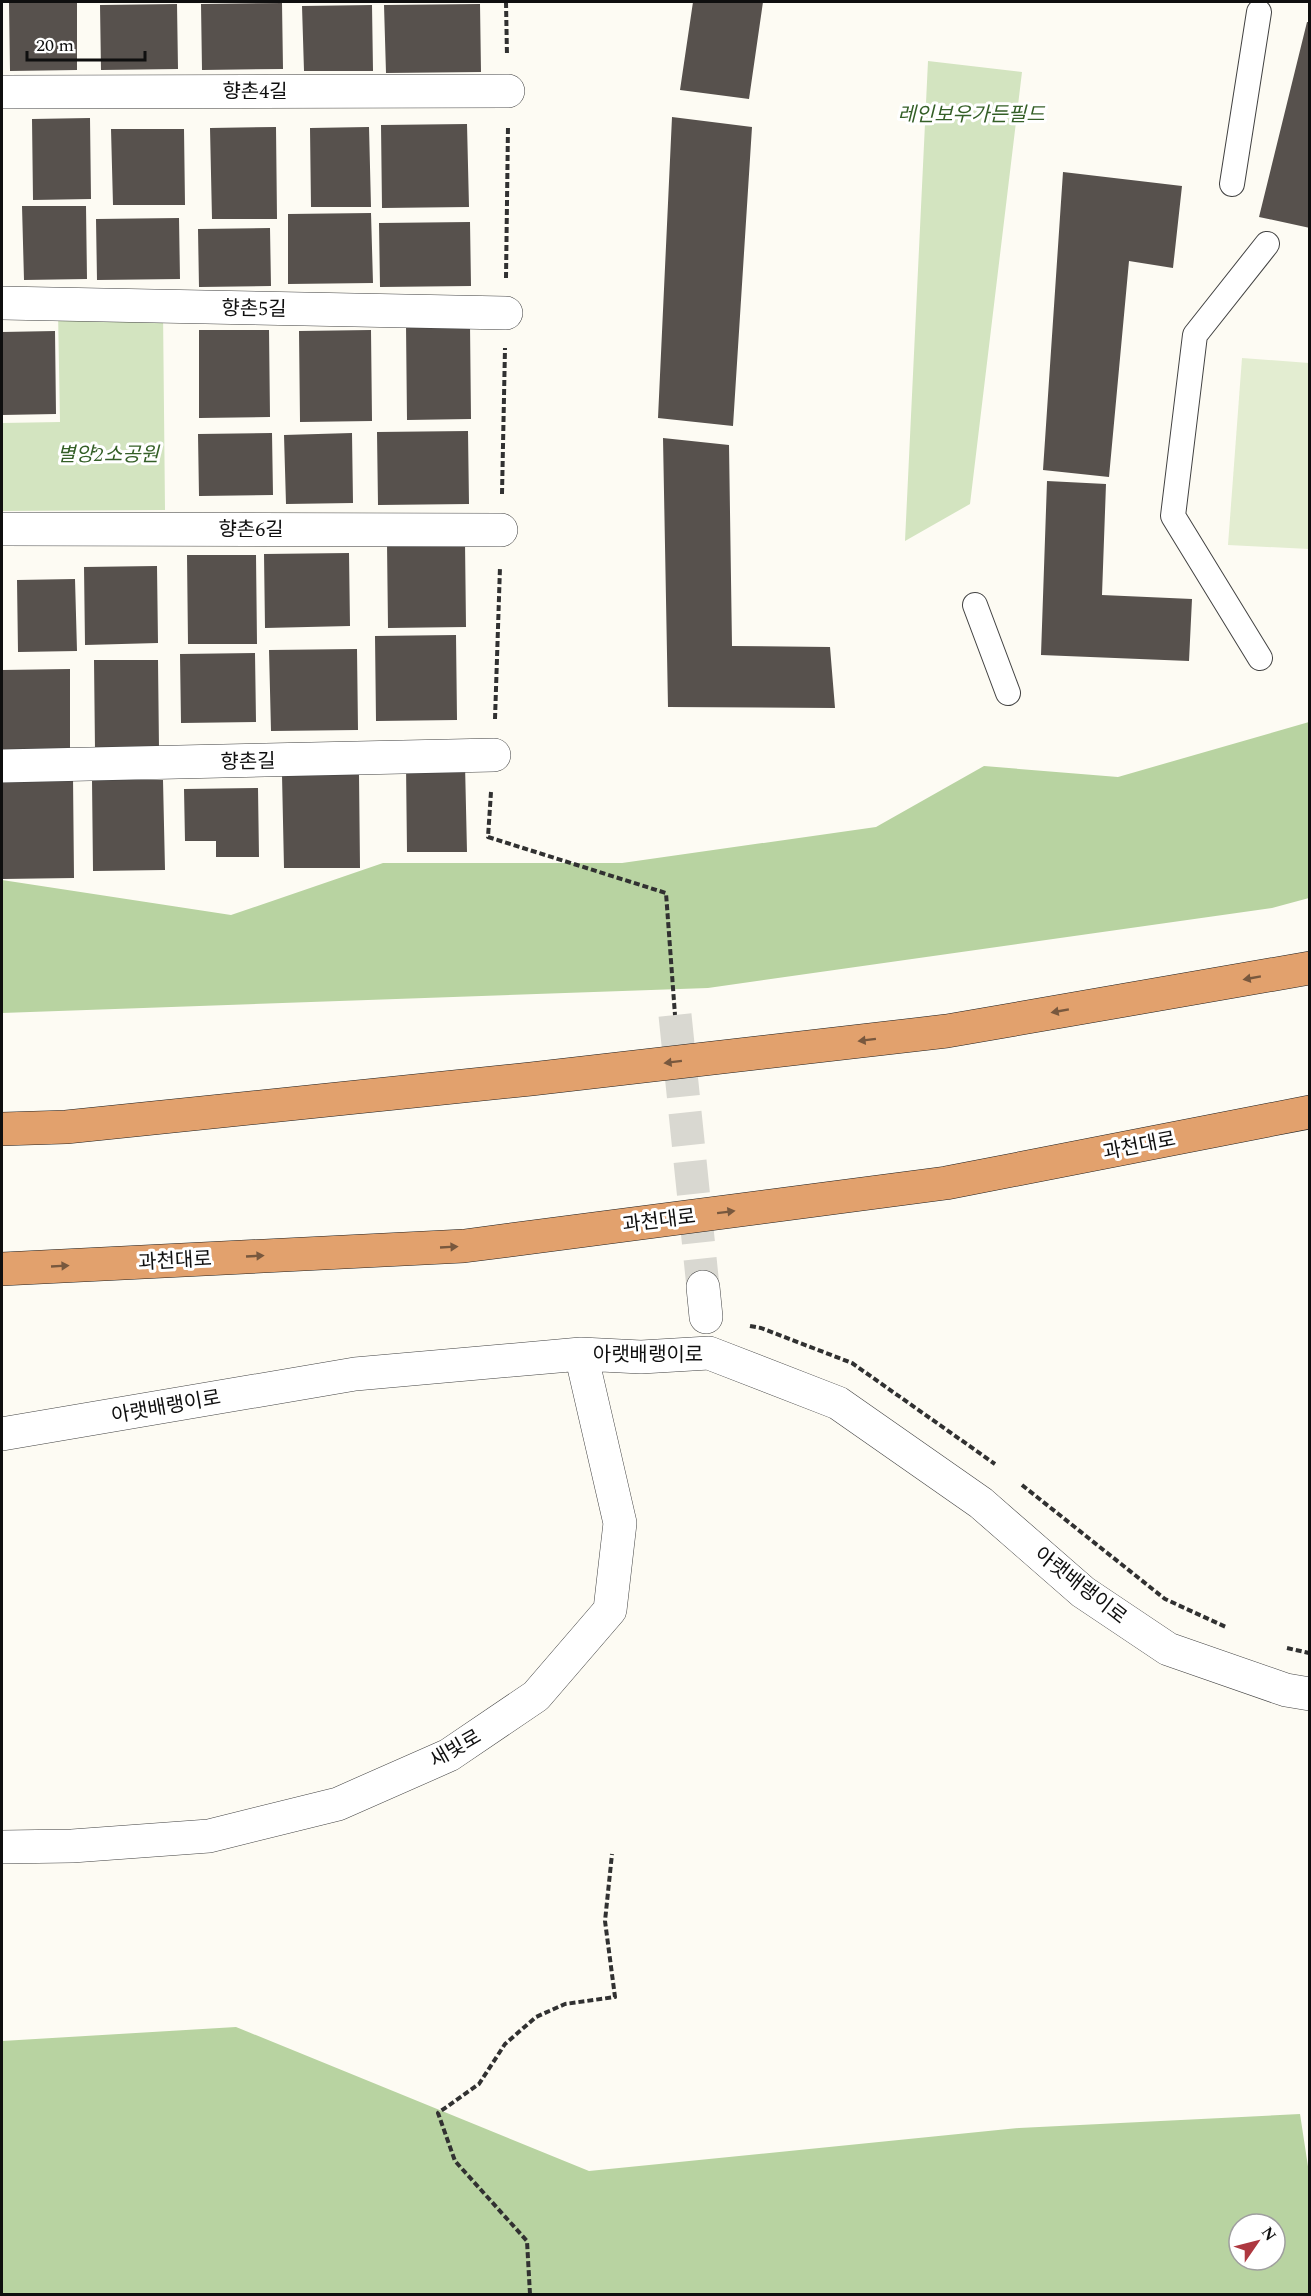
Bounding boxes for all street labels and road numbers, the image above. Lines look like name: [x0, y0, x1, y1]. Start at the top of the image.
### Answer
street label: 향촌4길: [222, 77, 288, 107]
street label: 향촌5길: [221, 293, 287, 325]
street label: 향촌6길: [218, 515, 284, 545]
street label: 향촌길: [220, 747, 276, 777]
street label: 과천대로: [1100, 1124, 1178, 1168]
street label: 과천대로: [621, 1202, 697, 1240]
street label: 과천대로: [138, 1244, 213, 1278]
street label: 아랫배랭이로: [593, 1340, 703, 1370]
street label: 아랫배랭이로: [109, 1383, 223, 1431]
street label: 아랫배랭이로: [1028, 1540, 1133, 1632]
street label: 새빛로: [424, 1722, 487, 1776]

